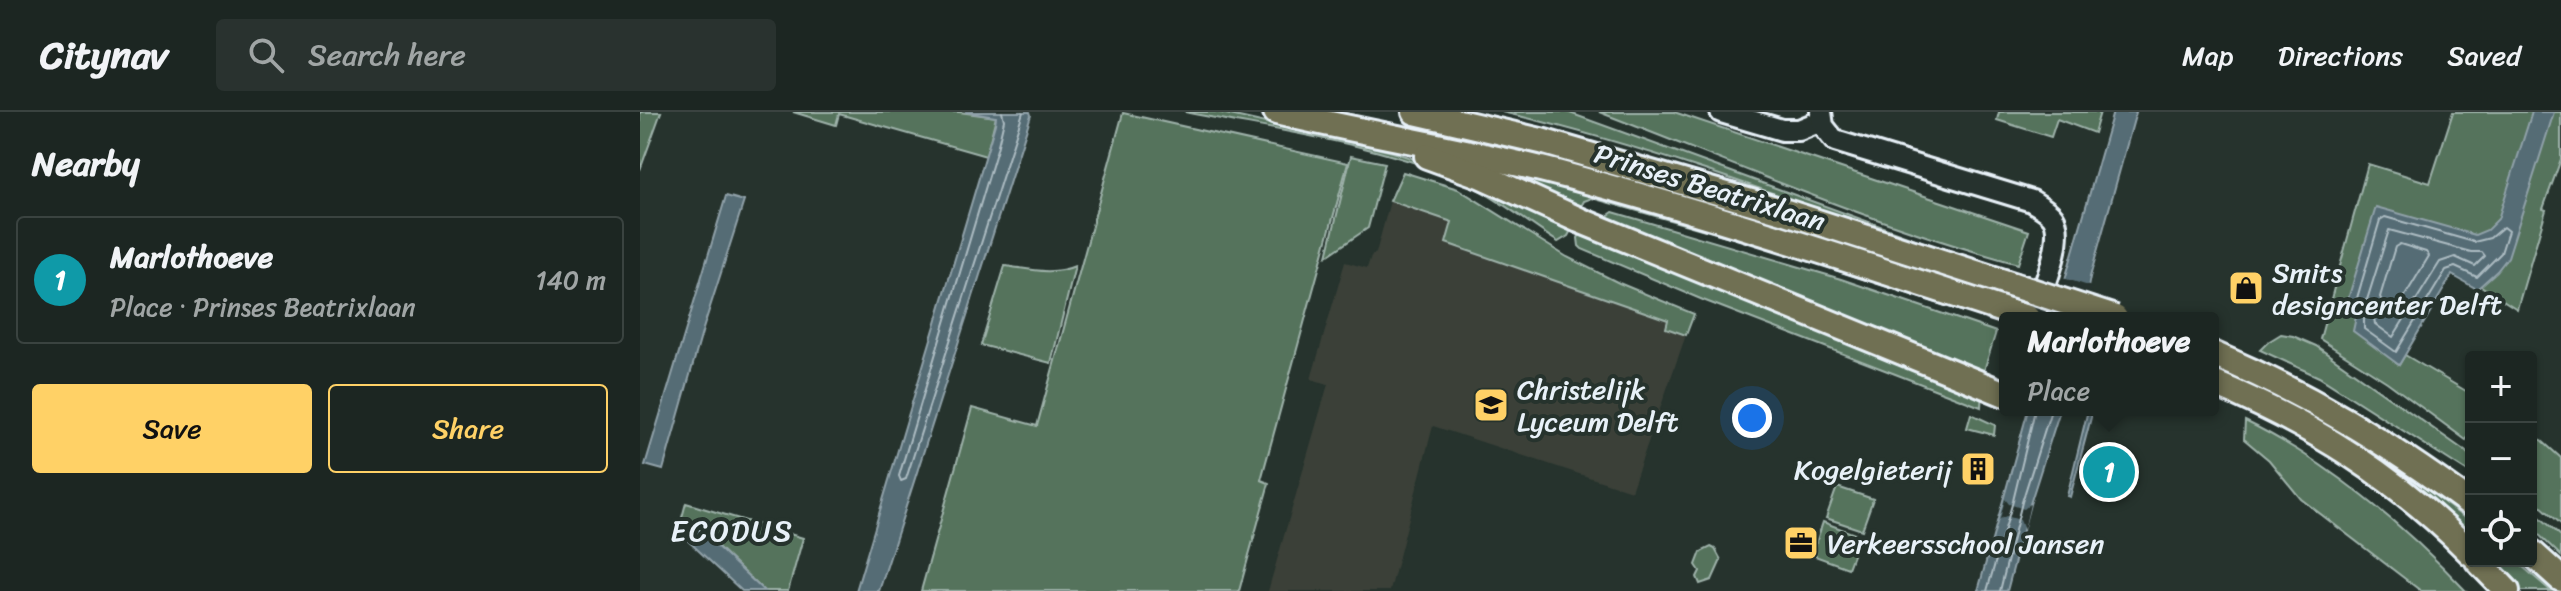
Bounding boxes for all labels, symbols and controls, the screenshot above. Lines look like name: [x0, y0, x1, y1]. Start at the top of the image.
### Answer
search box: [216, 19, 776, 91]
text: Citynav: [40, 22, 168, 89]
text: Search here: [308, 28, 466, 82]
text: Map: [2182, 31, 2234, 80]
text: Directions: [2278, 31, 2403, 80]
text: Saved: [2447, 31, 2521, 80]
icon: search: [244, 33, 288, 77]
street label: Prinses Beatrixlaan: [1588, 129, 1832, 246]
text: Nearby: [32, 134, 140, 194]
text: Marlothoeve: [110, 230, 273, 284]
place label: Smits designcenter Delft: [2272, 248, 2502, 329]
text: 1: [54, 257, 66, 303]
text: 140 m: [535, 257, 606, 303]
shop icon: Smits designcenter Delft: [2227, 269, 2265, 307]
text: Place · Prinses Beatrixlaan: [110, 284, 416, 330]
popup: [1999, 312, 2219, 416]
text: Marlothoeve: [2027, 314, 2191, 368]
map controls: [2465, 351, 2537, 567]
button: +: [2465, 351, 2537, 423]
place label: Christelijk Lyceum Delft: [1517, 365, 1679, 446]
text: Place: [2027, 368, 2090, 414]
button: Save: [32, 384, 312, 473]
button: Share: [328, 384, 608, 473]
school or university icon: Christelijk Lyceum Delft: [1472, 386, 1510, 424]
your location: [1732, 398, 1772, 438]
button: −: [2465, 423, 2537, 495]
pin: 1: [2083, 442, 2135, 502]
place label: Kogelgieterij: [1794, 445, 1953, 494]
building icon: Kogelgieterij: [1959, 450, 1997, 488]
button: locate: [2465, 495, 2537, 567]
district label: ECODUS: [670, 504, 794, 558]
place label: Verkeersschool Jansen: [1827, 519, 2104, 568]
office icon: Verkeersschool Jansen: [1782, 524, 1820, 562]

